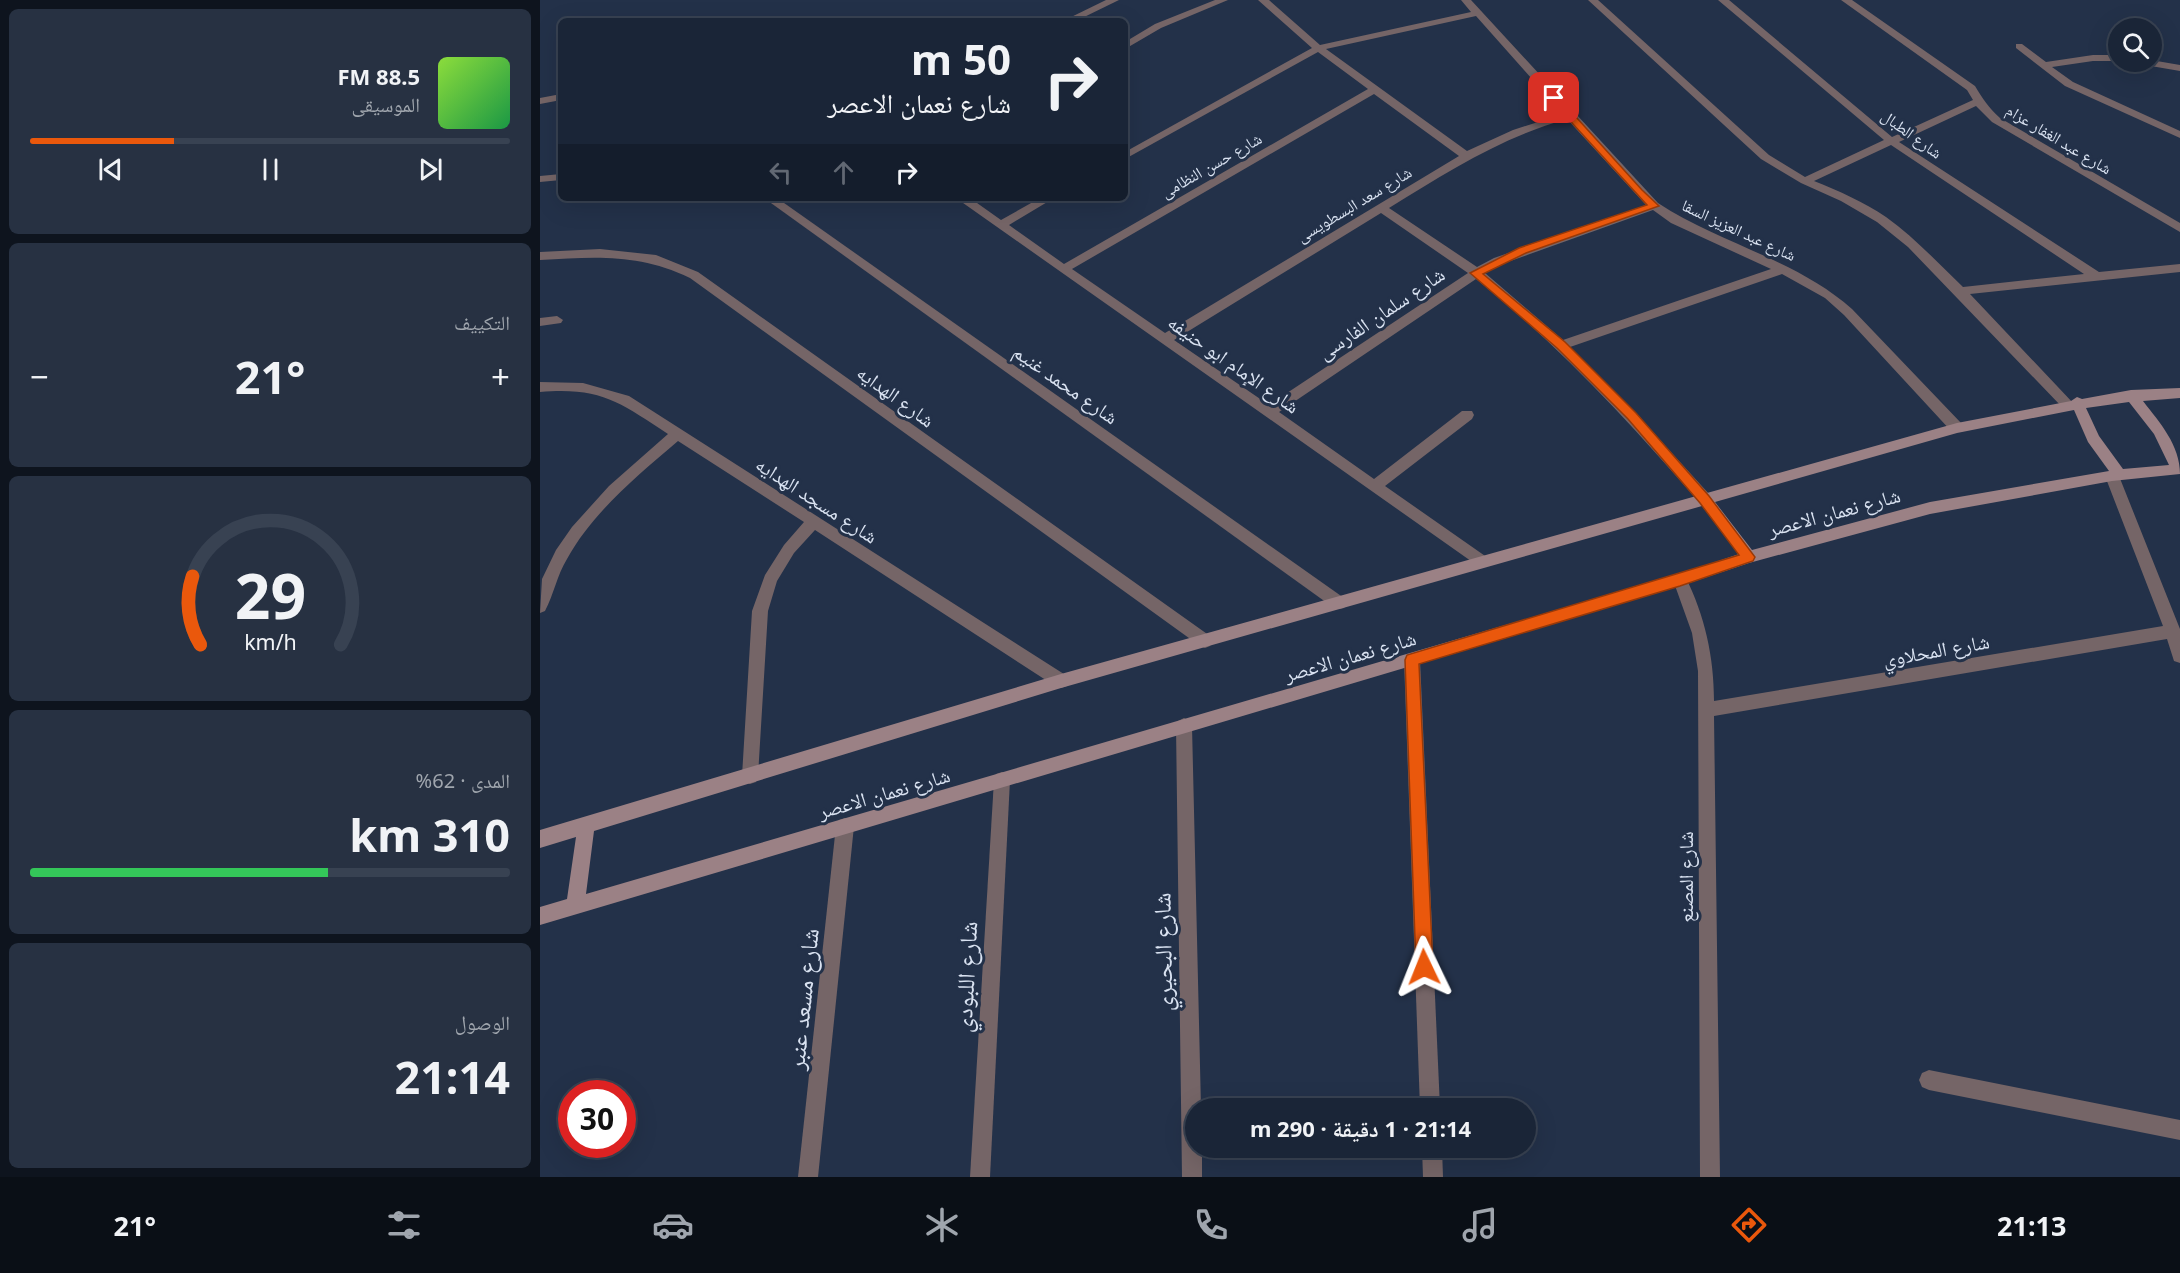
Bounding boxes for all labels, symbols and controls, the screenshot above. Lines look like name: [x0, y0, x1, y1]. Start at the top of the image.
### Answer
map controls: [2108, 18, 2162, 72]
button: search: [2108, 18, 2162, 72]
text: 50 m: [911, 30, 1011, 87]
icon: right: [1032, 42, 1110, 120]
text: 88.5 FM: [338, 61, 420, 91]
pin: [1528, 72, 1579, 123]
icon: arrive: [1537, 81, 1570, 114]
text: شارع نعمان الاعصر: [827, 84, 1011, 121]
text: الموسيقى: [352, 91, 420, 118]
street label: شارع عبد الغفار عزام: [2002, 99, 2116, 179]
street label: شارع الطبال: [1877, 105, 1947, 163]
street label: شارع حسن النظامى: [1157, 127, 1265, 203]
icon: previous: [94, 153, 127, 186]
icon: pause: [254, 153, 287, 186]
icon: next: [414, 153, 447, 186]
icon: left: [764, 156, 797, 189]
icon: ahead: [827, 156, 860, 189]
icon: right: [890, 156, 923, 189]
street label: شارع سعد البسطويسى: [1292, 161, 1416, 247]
street label: شارع عبد العزيز السقا: [1678, 194, 1800, 266]
street label: شارع سلمان الفارسى: [1312, 260, 1450, 366]
text: التكييف: [454, 309, 510, 336]
street label: شارع الإمام ابو حنيفه: [1162, 309, 1305, 420]
street label: شارع محمد غنيم: [1008, 338, 1124, 431]
text: 21°: [235, 346, 305, 407]
text: −: [30, 354, 49, 399]
text: +: [491, 354, 510, 399]
street label: شارع الهدايه: [852, 359, 940, 433]
street label: شارع مسجد الهدايه: [751, 450, 883, 550]
street label: شارع نعمان الاعصر: [1764, 481, 1903, 543]
text: 29: [234, 553, 306, 638]
street label: شارع نعمان الاعصر: [1280, 624, 1419, 688]
street label: شارع المحلاوي: [1881, 627, 1992, 676]
text: km/h: [244, 628, 296, 657]
street label: شارع نعمان الاعصر: [814, 761, 953, 825]
text: المدى · 62%: [416, 767, 510, 794]
text: 310 km: [349, 804, 510, 865]
street label: شارع المصنع: [1672, 831, 1699, 923]
street label: شارع البحيري: [1144, 892, 1184, 1012]
street label: شارع اللبودي: [946, 920, 988, 1034]
street label: شارع مسعد عنبر: [778, 927, 826, 1072]
position arrow: [1392, 935, 1456, 999]
text: الوصول: [455, 1009, 510, 1036]
text: 21:14: [394, 1046, 510, 1107]
speed limit sign: 30: [558, 1080, 636, 1158]
text: 21:14 · 1 دقيقة · 290 m: [1250, 1113, 1471, 1143]
icon: filters: [383, 1204, 425, 1246]
icon: car: [652, 1204, 694, 1246]
icon: climate: [921, 1204, 963, 1246]
icon: phone: [1190, 1204, 1232, 1246]
icon: music: [1459, 1204, 1501, 1246]
icon: directions: [1728, 1204, 1770, 1246]
text: 21°: [114, 1207, 156, 1244]
text: 21:13: [1997, 1207, 2066, 1244]

